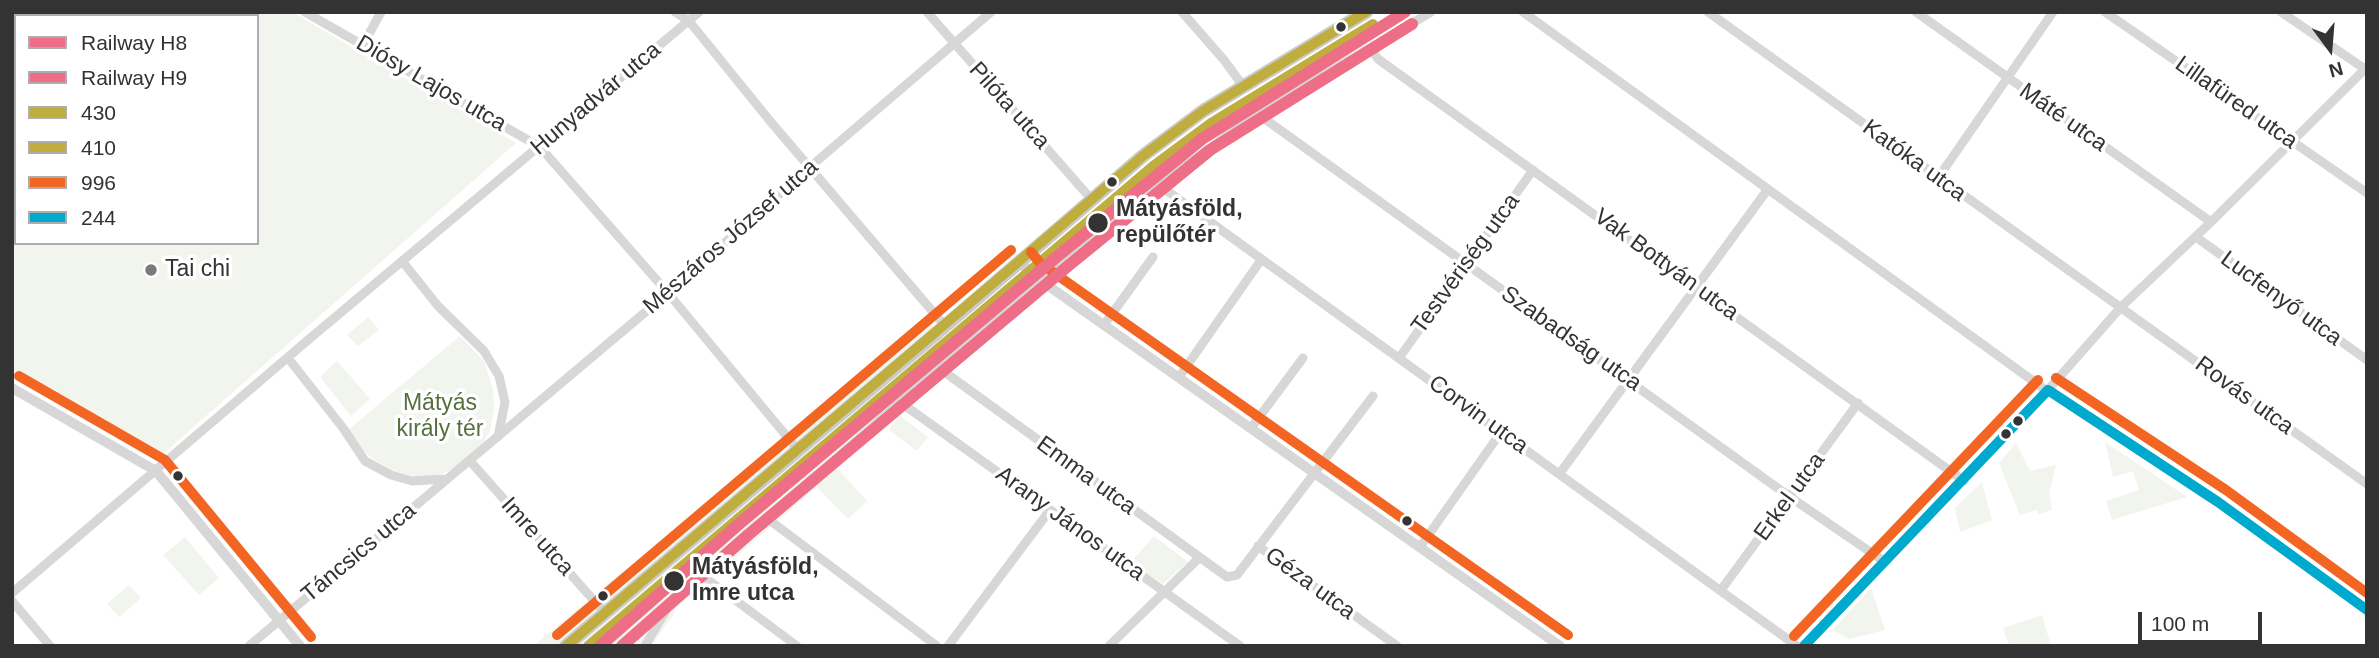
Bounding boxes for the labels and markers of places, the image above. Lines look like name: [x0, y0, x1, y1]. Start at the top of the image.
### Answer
unlabelled marker: [1334, 20, 1348, 34]
unlabelled marker: [1105, 175, 1119, 189]
place label: Mátyásföld, repülőtér: [1116, 196, 1243, 250]
marker: Mátyásföld, repülőtér: [1086, 211, 1110, 235]
place label: Tai chi: [165, 256, 230, 284]
marker: Tai chi: [143, 262, 159, 278]
unlabelled marker: [2011, 414, 2025, 428]
unlabelled marker: [1999, 427, 2013, 441]
unlabelled marker: [171, 469, 185, 483]
unlabelled marker: [1400, 514, 1414, 528]
place label: Mátyásföld, Imre utca: [692, 554, 819, 608]
marker: Mátyásföld, Imre utca: [662, 569, 686, 593]
unlabelled marker: [596, 589, 610, 603]

